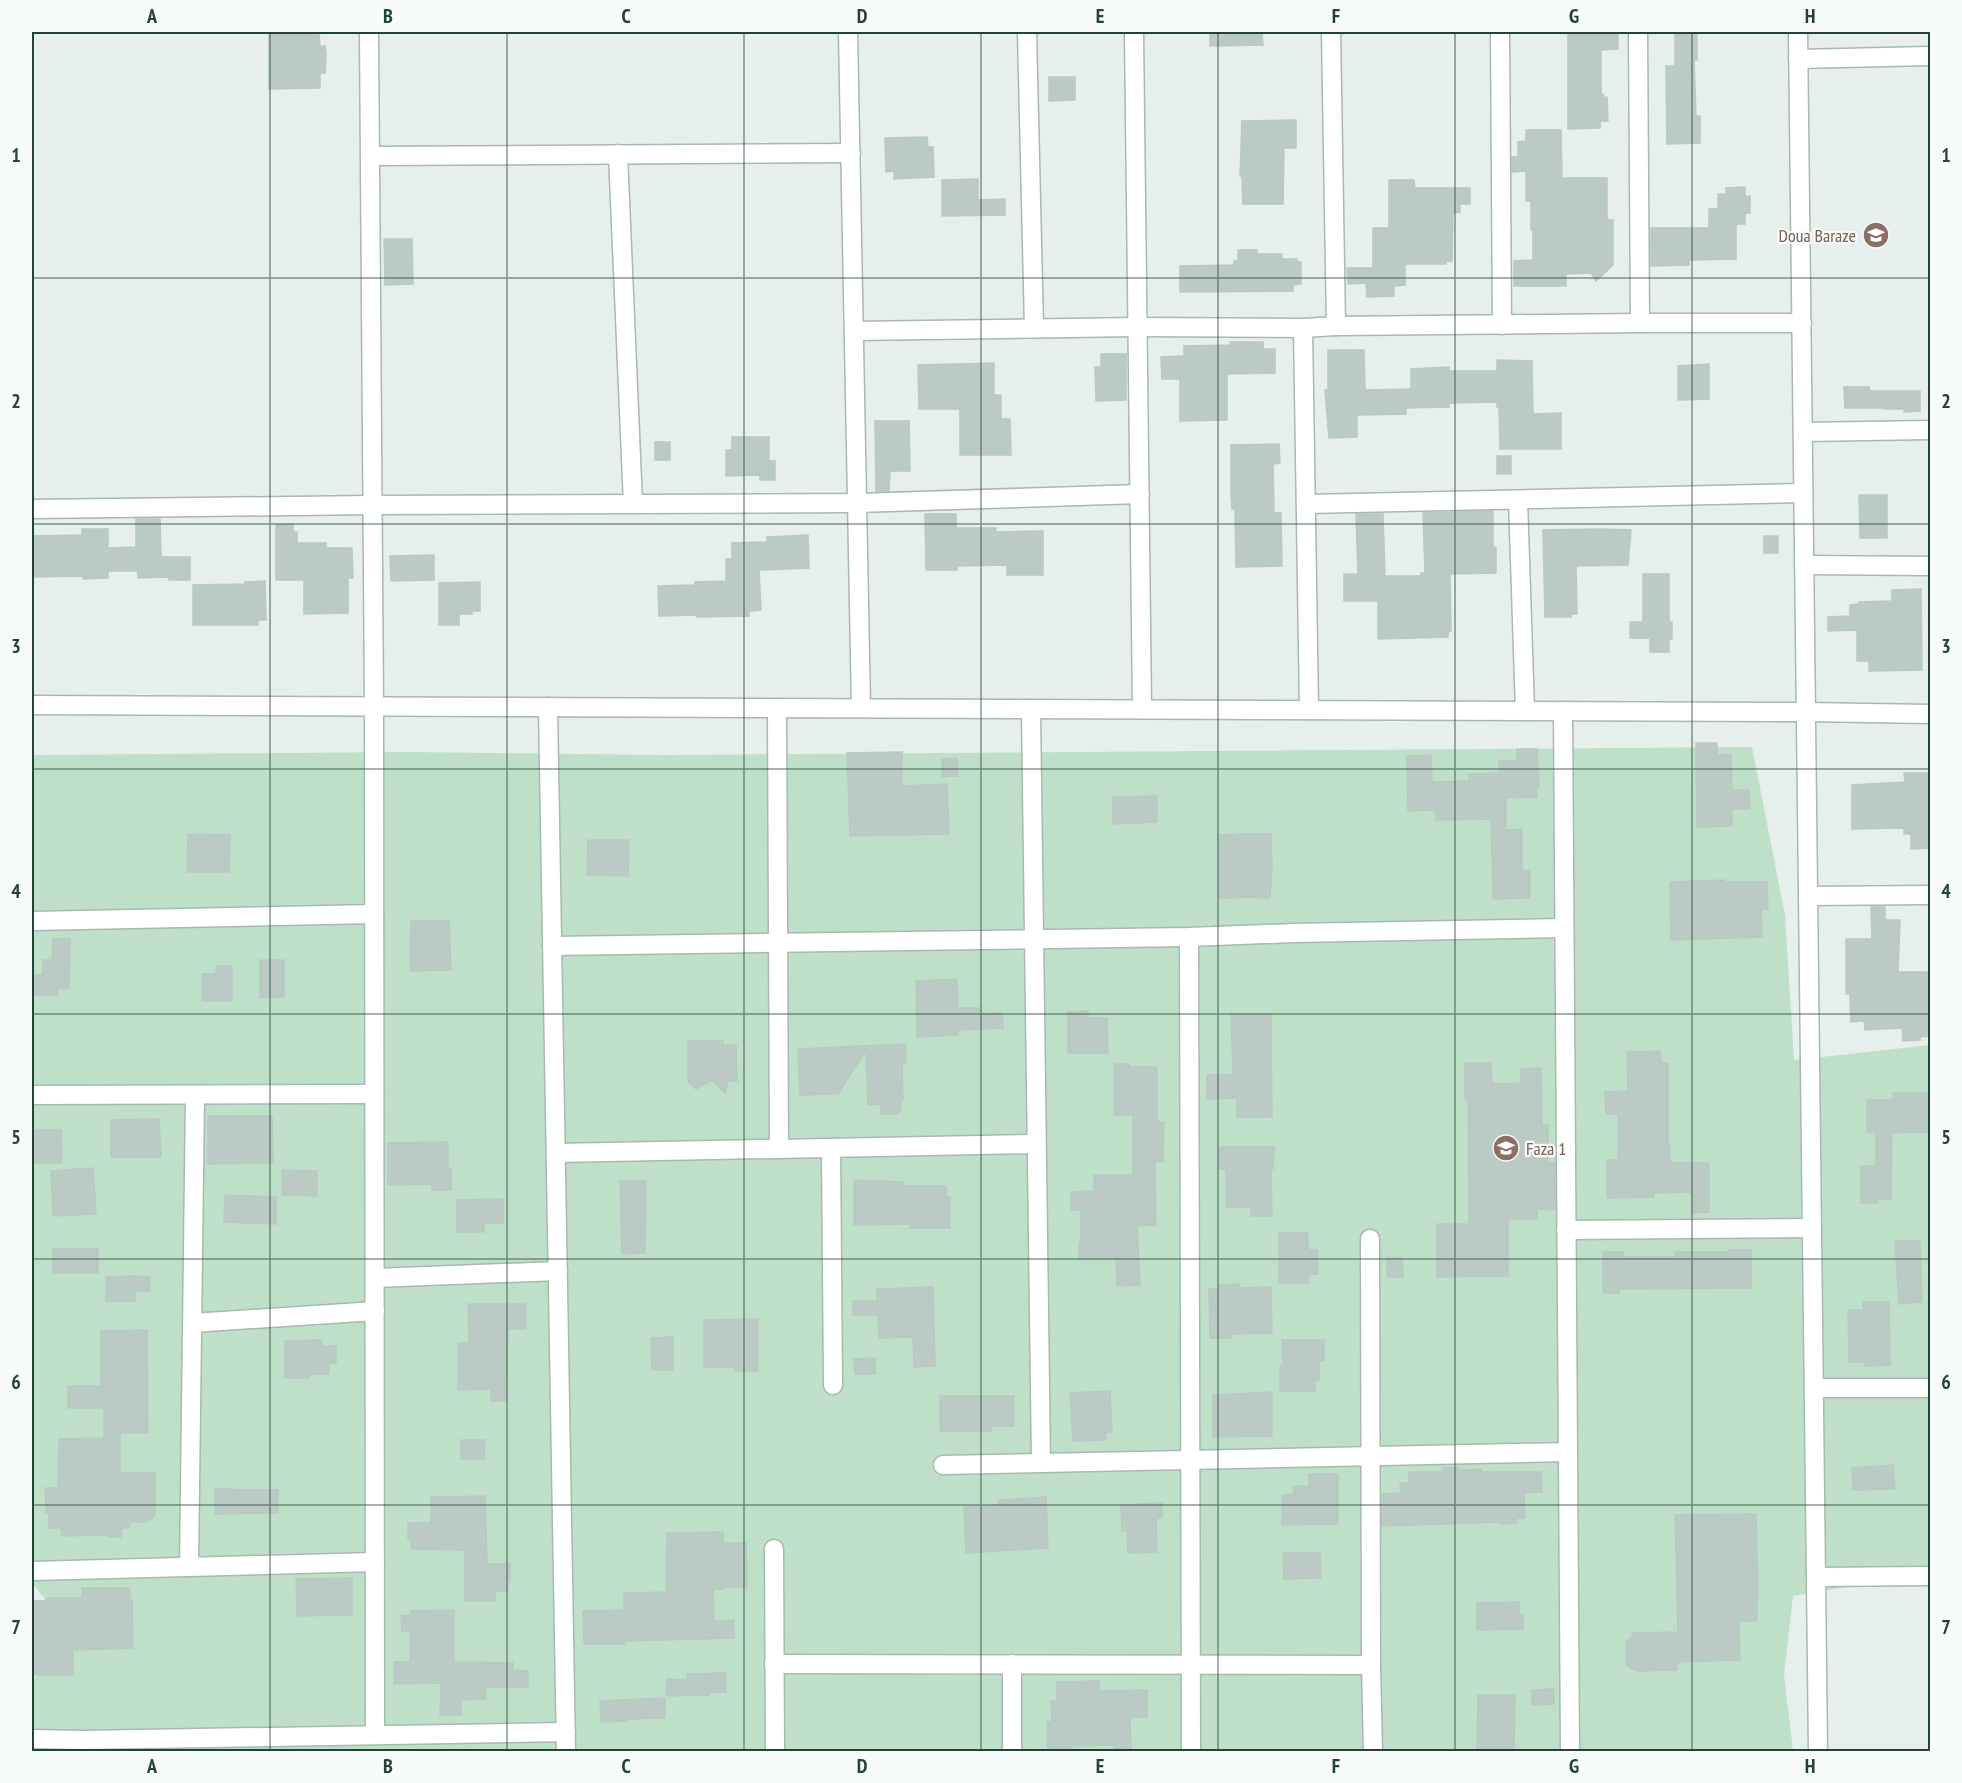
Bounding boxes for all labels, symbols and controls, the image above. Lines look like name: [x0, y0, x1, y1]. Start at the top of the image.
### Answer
text: A: [146, 3, 158, 29]
text: B: [383, 3, 393, 29]
text: C: [621, 3, 631, 29]
text: D: [857, 3, 868, 29]
text: E: [1096, 3, 1104, 29]
text: F: [1332, 3, 1340, 29]
text: G: [1569, 3, 1579, 29]
text: H: [1805, 3, 1815, 29]
text: 1: [11, 142, 21, 168]
text: 1: [1941, 142, 1951, 168]
school or university icon: Doua Baraze: [1861, 220, 1891, 250]
place label: Doua Baraze: [1778, 224, 1856, 247]
text: 2: [11, 388, 21, 414]
text: 2: [1941, 388, 1951, 414]
text: 3: [11, 633, 21, 659]
text: 3: [1941, 633, 1951, 659]
text: 4: [11, 878, 21, 904]
text: 4: [1941, 878, 1951, 904]
text: 5: [11, 1124, 21, 1150]
text: 5: [1941, 1124, 1951, 1150]
school or university icon: Faza 1: [1491, 1133, 1521, 1163]
place label: Faza 1: [1526, 1137, 1566, 1160]
text: 6: [11, 1369, 21, 1395]
text: 6: [1941, 1369, 1951, 1395]
text: 7: [11, 1614, 21, 1640]
text: 7: [1941, 1614, 1951, 1640]
text: A: [146, 1753, 158, 1779]
text: B: [383, 1753, 393, 1779]
text: C: [621, 1753, 631, 1779]
text: D: [857, 1753, 868, 1779]
text: E: [1096, 1753, 1104, 1779]
text: F: [1332, 1753, 1340, 1779]
text: G: [1569, 1753, 1579, 1779]
text: H: [1805, 1753, 1815, 1779]

